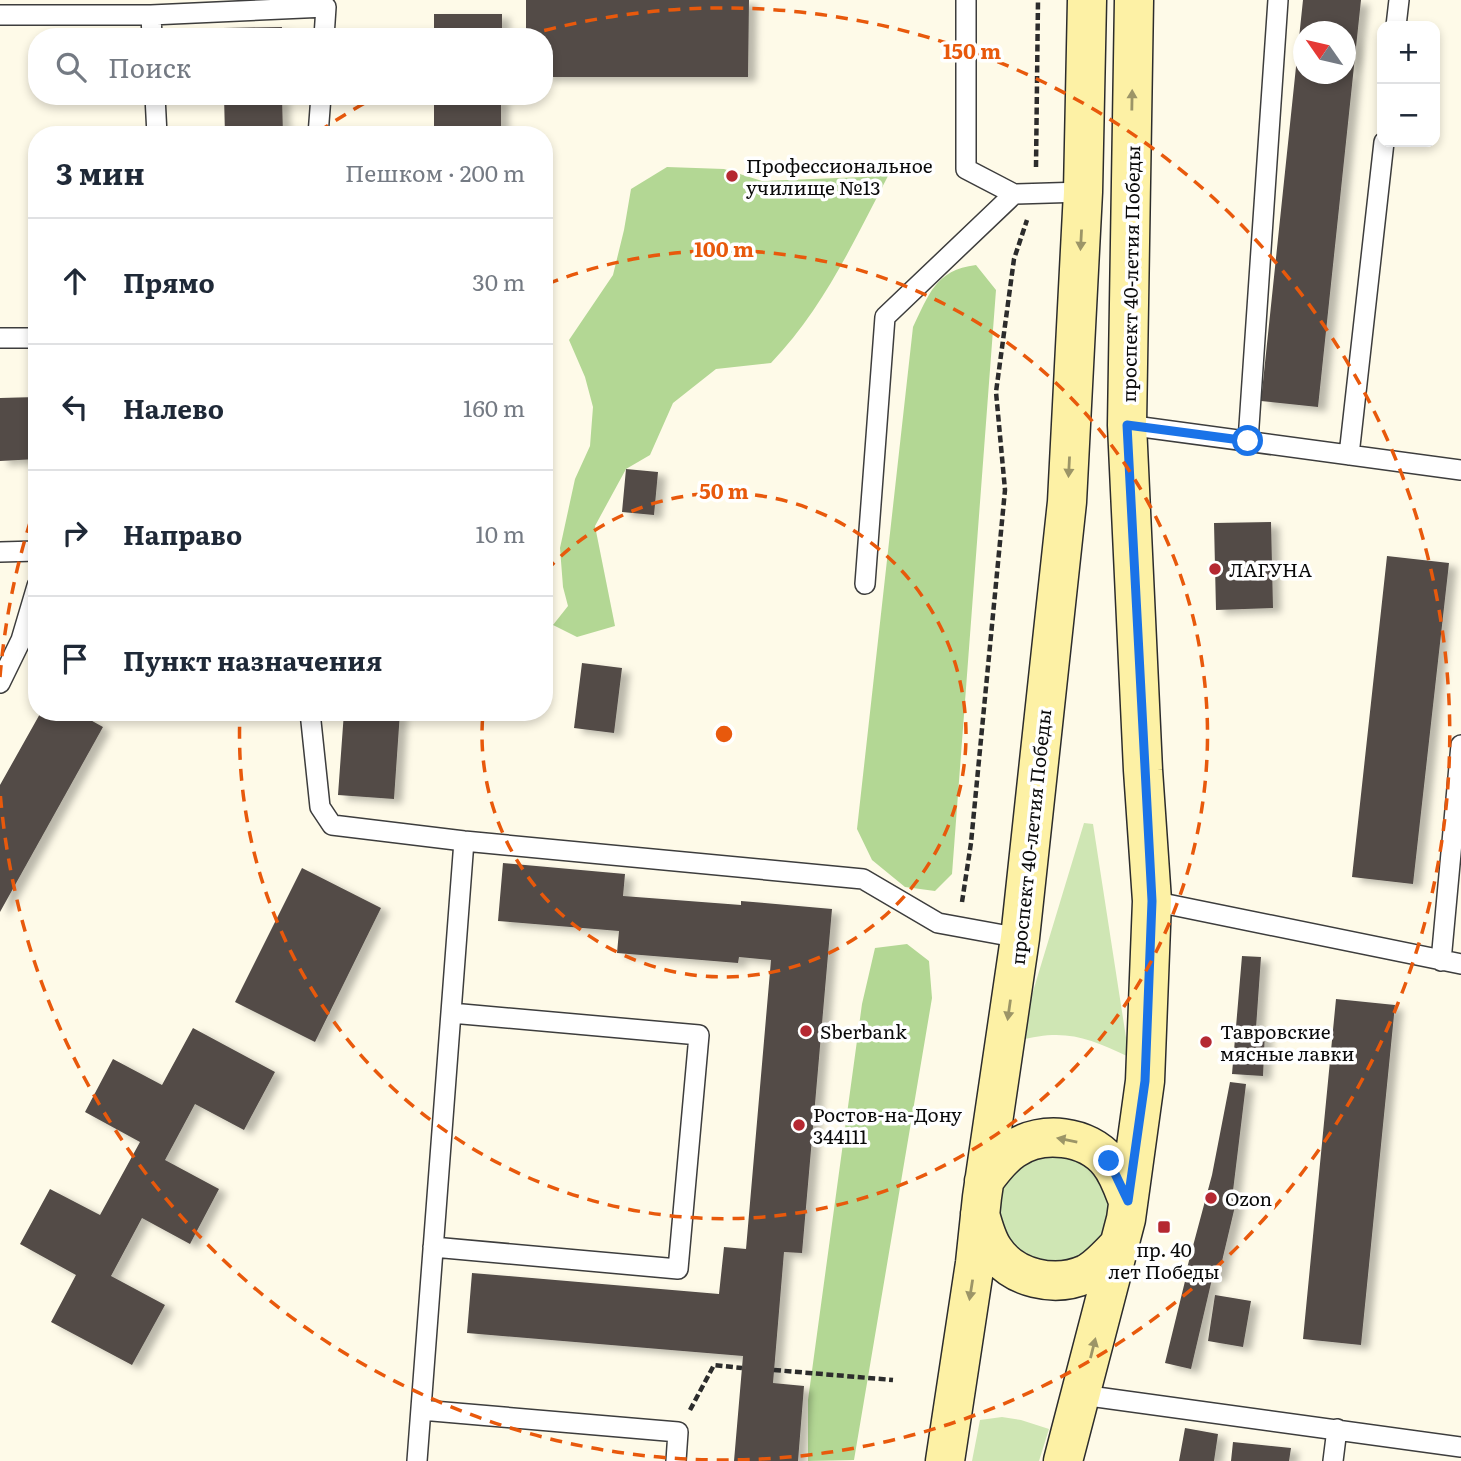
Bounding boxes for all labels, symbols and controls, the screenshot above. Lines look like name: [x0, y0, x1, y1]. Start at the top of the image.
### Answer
north arrow: [1293, 21, 1356, 84]
map controls: [1377, 21, 1440, 147]
button: +: [1377, 21, 1440, 84]
search box: [28, 28, 553, 105]
text: 150 m: [943, 34, 1001, 65]
text: Поиск: [108, 47, 191, 86]
icon: search: [52, 48, 90, 86]
button: −: [1377, 84, 1440, 147]
one-way arrow: [1126, 88, 1138, 110]
street label: проспект 40-летия Победы: [1114, 145, 1146, 403]
text: 3 мин: [56, 150, 145, 194]
place label: Профессиональное училище №13: [746, 151, 933, 201]
text: Пешком · 200 m: [345, 155, 525, 189]
marker: Профессиональное училище №13: [724, 168, 740, 184]
one-way arrow: [1075, 229, 1086, 251]
text: 100 m: [694, 232, 754, 263]
icon: ahead: [56, 262, 94, 300]
text: Прямо: [123, 262, 215, 301]
text: 30 m: [472, 264, 525, 298]
icon: left: [56, 388, 94, 426]
text: Налево: [123, 388, 224, 427]
text: 160 m: [463, 390, 525, 424]
route start: [1232, 425, 1263, 456]
one-way arrow: [1063, 456, 1074, 478]
text: 50 m: [699, 474, 749, 505]
icon: right: [56, 514, 94, 552]
text: Направо: [123, 514, 242, 553]
text: 10 m: [475, 516, 525, 550]
place label: ЛАГУНА: [1229, 555, 1312, 583]
marker: ЛАГУНА: [1207, 561, 1223, 577]
icon: arrive: [56, 640, 94, 678]
text: Пункт назначения: [123, 640, 382, 679]
street label: проспект 40-летия Победы: [1003, 708, 1057, 966]
centre of rings: [712, 722, 736, 746]
one-way arrow: [1004, 999, 1015, 1021]
place label: Sberbank: [820, 1017, 907, 1045]
place label: Тавровские мясные лавки: [1220, 1017, 1355, 1067]
marker: Sberbank: [798, 1023, 814, 1039]
marker: Тавровские мясные лавки: [1198, 1034, 1214, 1050]
place label: Ростов-на-Дону 344111: [813, 1100, 962, 1150]
marker: Ростов-на-Дону 344111: [791, 1117, 807, 1133]
one-way arrow: [1056, 1134, 1078, 1145]
route end: [1093, 1145, 1124, 1176]
place label: Ozon: [1225, 1184, 1272, 1212]
marker: Ozon: [1203, 1190, 1219, 1206]
marker: пр. 40 лет Победы: [1156, 1219, 1172, 1235]
place label: пр. 40 лет Победы: [1108, 1235, 1220, 1285]
one-way arrow: [965, 1279, 976, 1301]
one-way arrow: [1088, 1337, 1099, 1359]

